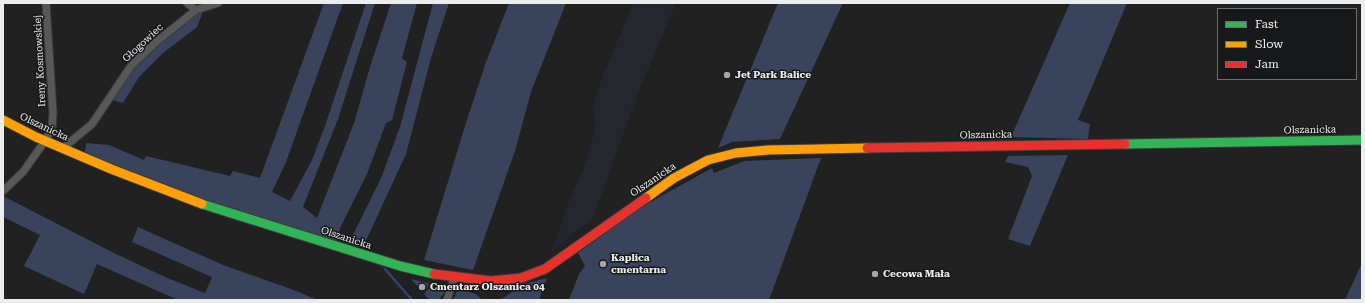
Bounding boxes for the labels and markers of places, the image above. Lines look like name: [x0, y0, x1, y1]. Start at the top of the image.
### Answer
place label: Jet Park Balice: [735, 69, 811, 81]
marker: Jet Park Balice: [722, 70, 732, 80]
place label: Kaplica cmentarna: [611, 252, 666, 276]
marker: Kaplica cmentarna: [598, 259, 608, 269]
place label: Cecowa Mała: [883, 268, 950, 280]
marker: Cecowa Mała: [870, 269, 880, 279]
place label: Cmentarz Olszanica 04: [430, 281, 545, 293]
marker: Cmentarz Olszanica 04: [417, 282, 427, 292]

